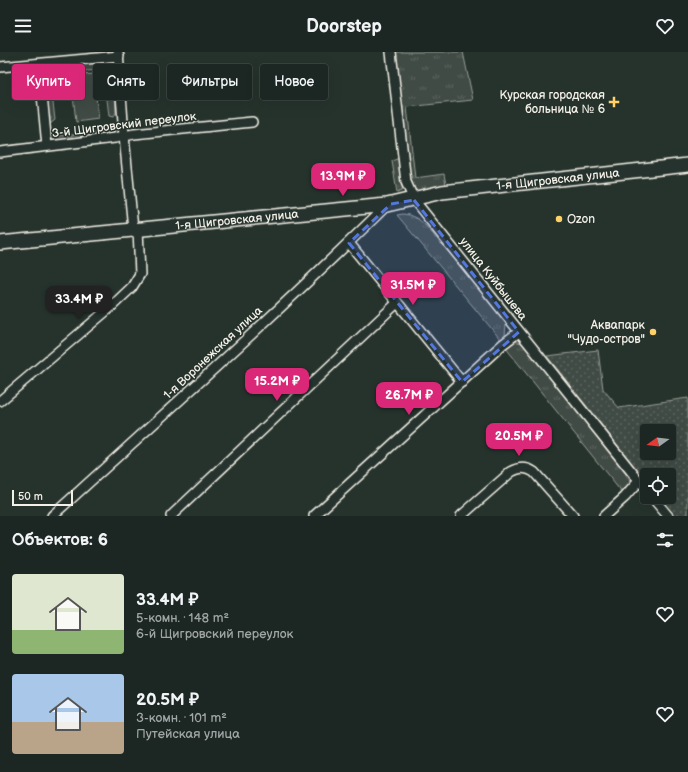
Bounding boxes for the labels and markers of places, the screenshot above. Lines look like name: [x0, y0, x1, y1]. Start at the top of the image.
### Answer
place label: Курская городская больница № 6: [499, 88, 605, 117]
marker: Курская городская больница № 6: [608, 96, 620, 108]
pin: 13.9M ₽: [306, 163, 380, 197]
place label: Ozon: [567, 212, 595, 227]
marker: Ozon: [554, 214, 564, 224]
pin: 31.5M ₽: [376, 272, 450, 306]
pin: 33.4M ₽: [42, 286, 116, 320]
place label: Аквапарк "Чудо-остров": [568, 318, 646, 347]
marker: Аквапарк "Чудо-остров": [648, 327, 658, 337]
pin: 15.2M ₽: [240, 368, 314, 402]
pin: 26.7M ₽: [372, 382, 446, 416]
pin: 20.5M ₽: [482, 423, 556, 457]

